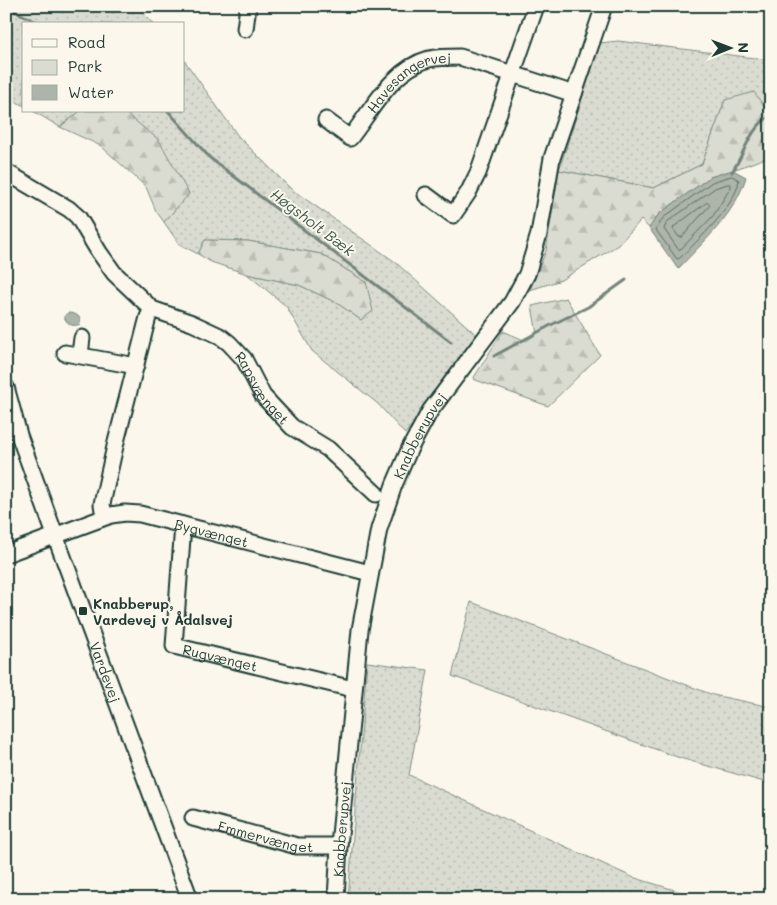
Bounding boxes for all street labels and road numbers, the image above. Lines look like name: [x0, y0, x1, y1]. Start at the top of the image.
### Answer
street label: Havesangervej: [362, 48, 451, 116]
street label: Rapsvænget: [232, 347, 294, 428]
street label: Knabberupvej: [388, 388, 450, 482]
street label: Bygvænget: [173, 514, 250, 551]
street label: Vardevej: [86, 639, 126, 705]
street label: Rugvænget: [181, 639, 260, 675]
street label: Knabberupvej: [328, 781, 355, 877]
street label: Emmervænget: [216, 816, 313, 856]

